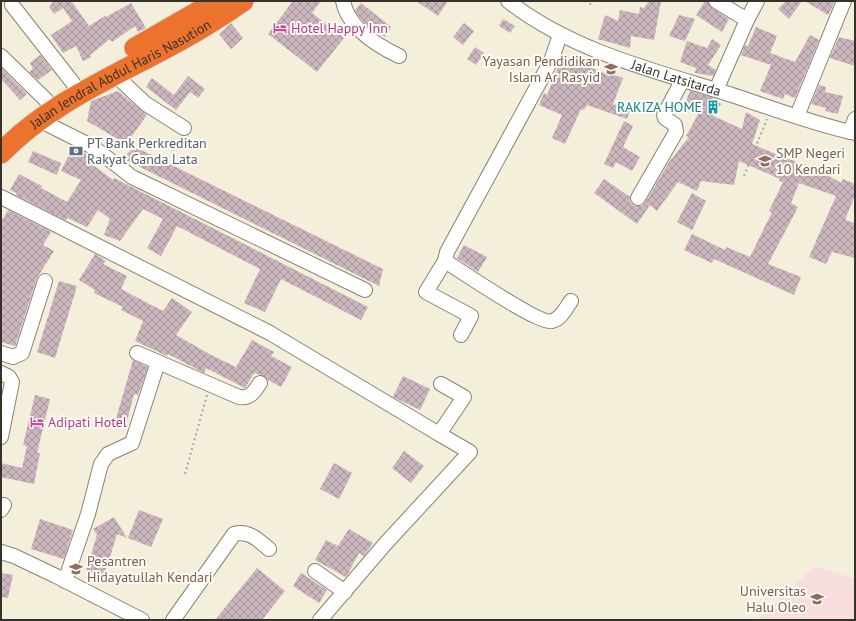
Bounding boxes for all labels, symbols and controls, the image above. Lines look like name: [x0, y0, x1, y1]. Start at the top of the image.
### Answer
street label: Jalan Jendral Abdul Haris Nasution: [25, 15, 214, 133]
place label: Hotel Happy Inn: [291, 19, 388, 37]
hotel icon: Hotel Happy Inn: [272, 20, 288, 36]
place label: Yayasan Pendidikan Islam Ar Rasyid: [483, 52, 600, 86]
street label: Jalan Latsitarda: [628, 55, 723, 100]
school or university icon: Yayasan Pendidikan Islam Ar Rasyid: [603, 61, 619, 77]
place label: RAKIZA HOME: [617, 98, 702, 116]
building icon: RAKIZA HOME: [705, 99, 721, 115]
place label: PT Bank Perkreditan Rakyat Ganda Lata: [87, 134, 207, 168]
bank icon: PT Bank Perkreditan Rakyat Ganda Lata: [68, 143, 84, 159]
place label: SMP Negeri 10 Kendari: [776, 144, 845, 178]
school or university icon: SMP Negeri 10 Kendari: [757, 153, 773, 169]
place label: Adipati Hotel: [48, 413, 127, 431]
hotel icon: Adipati Hotel: [29, 414, 45, 430]
place label: Pesantren Hidayatullah Kendari: [87, 552, 213, 586]
school or university icon: Pesantren Hidayatullah Kendari: [68, 561, 84, 577]
place label: Universitas Halu Oleo: [740, 582, 806, 616]
school or university icon: Universitas Halu Oleo: [809, 591, 825, 607]

